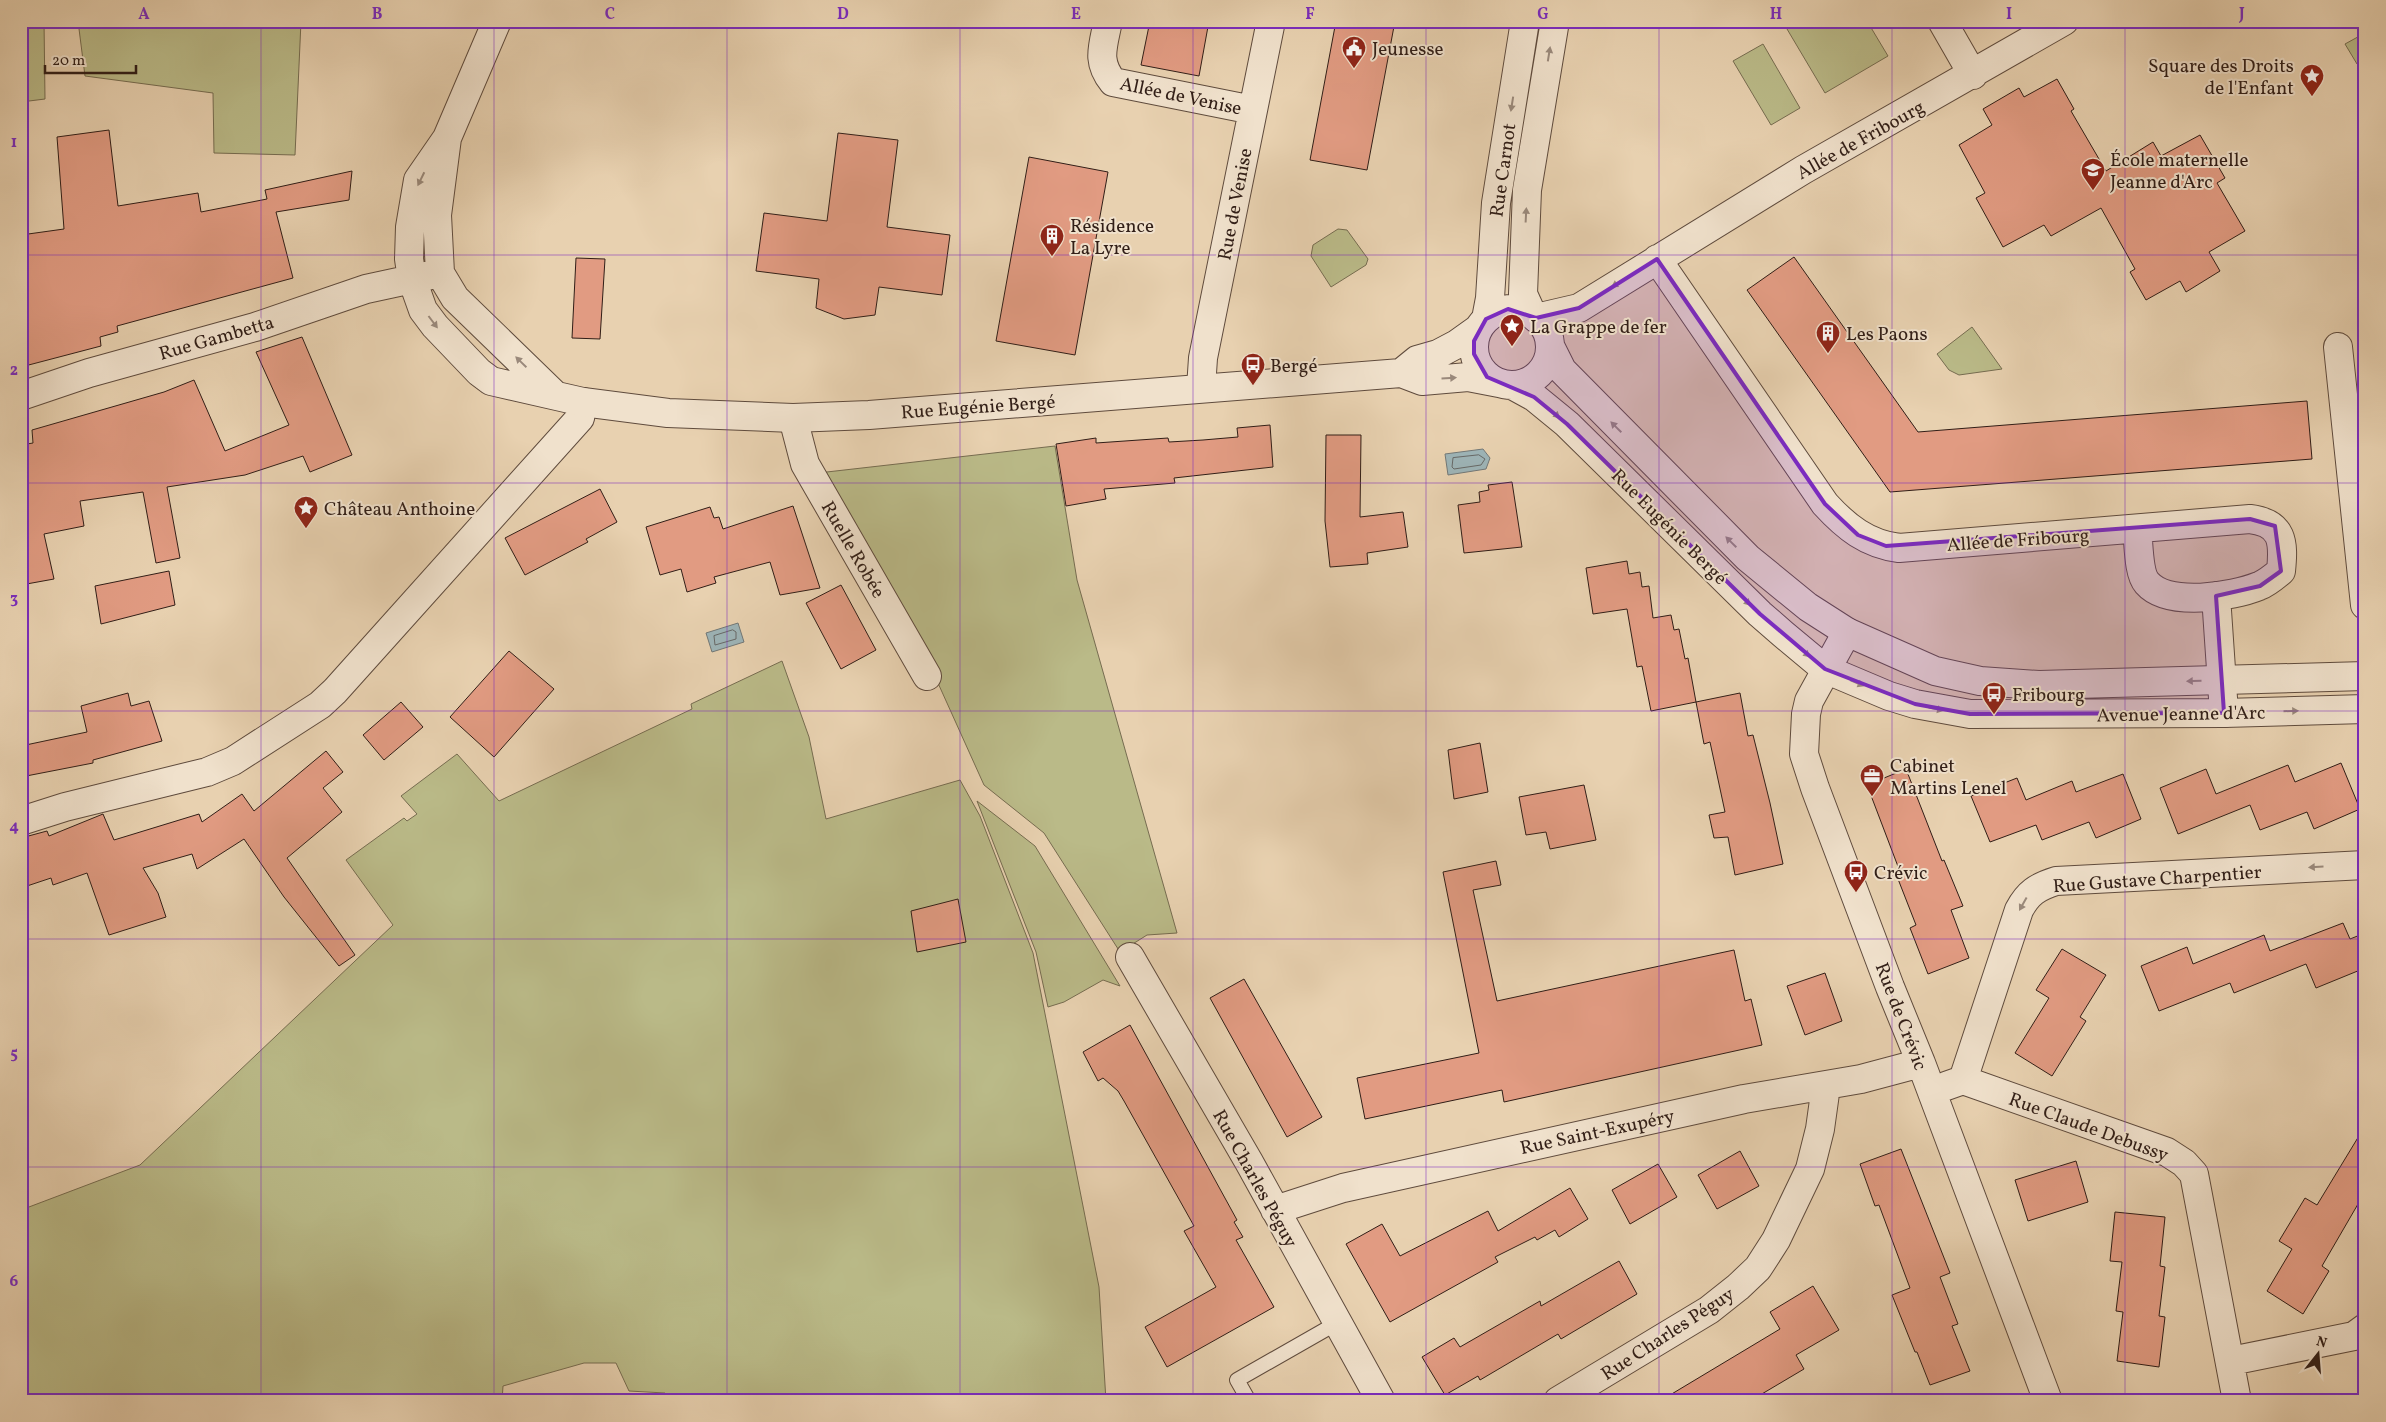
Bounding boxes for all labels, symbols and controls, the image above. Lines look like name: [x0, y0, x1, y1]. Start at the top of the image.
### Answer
text: A: [138, 4, 150, 26]
text: B: [372, 4, 383, 26]
text: C: [605, 4, 615, 26]
text: D: [837, 4, 849, 26]
text: E: [1071, 4, 1081, 26]
text: F: [1305, 4, 1315, 26]
text: G: [1537, 4, 1549, 26]
text: H: [1770, 4, 1782, 26]
text: I: [2006, 4, 2012, 26]
text: J: [2238, 4, 2245, 26]
public building icon: Jeunesse: [1341, 35, 1367, 69]
place label: Jeunesse: [1372, 37, 1444, 63]
scale bar: [45, 42, 136, 74]
one-way arrow: [1546, 46, 1554, 62]
text: 20 m: [52, 51, 85, 72]
place label: Square des Droits de l'Enfant: [2148, 54, 2294, 102]
place icon: Square des Droits de l'Enfant: [2299, 63, 2325, 97]
street label: Allée de Venise: [1117, 71, 1244, 123]
street label: Allée de Fribourg: [1792, 95, 1930, 187]
one-way arrow: [1507, 96, 1515, 112]
street label: Rue Carnot: [1485, 121, 1523, 219]
text: 1: [11, 132, 17, 154]
street label: Rue de Venise: [1212, 146, 1260, 263]
place label: École maternelle Jeanne d'Arc: [2110, 148, 2248, 196]
school or university icon: École maternelle Jeanne d'Arc: [2080, 157, 2106, 191]
one-way arrow: [416, 172, 425, 187]
one-way arrow: [1522, 207, 1530, 223]
place label: Résidence La Lyre: [1070, 214, 1154, 262]
building icon: Résidence La Lyre: [1039, 223, 1065, 257]
one-way arrow: [1612, 278, 1625, 288]
street label: Rue Gambetta: [156, 310, 277, 368]
place icon: La Grappe de fer: [1499, 313, 1525, 347]
one-way arrow: [427, 315, 438, 328]
place label: La Grappe de fer: [1530, 315, 1667, 341]
building icon: Les Paons: [1815, 320, 1841, 354]
place label: Les Paons: [1846, 322, 1928, 348]
bus stop icon: Bergé: [1240, 352, 1266, 386]
place label: Bergé: [1270, 354, 1318, 380]
one-way arrow: [515, 356, 527, 368]
text: 2: [10, 360, 18, 382]
one-way arrow: [1441, 374, 1457, 382]
street label: Rue Eugénie Bergé: [900, 390, 1056, 426]
one-way arrow: [1547, 407, 1559, 419]
one-way arrow: [1610, 421, 1622, 433]
street label: Rue Eugénie Bergé: [1605, 464, 1732, 591]
place icon: Château Anthoine: [293, 495, 319, 529]
place label: Château Anthoine: [324, 497, 475, 523]
street label: Ruelle Robée: [814, 497, 890, 603]
street label: Allée de Fribourg: [1946, 523, 2090, 559]
one-way arrow: [1725, 536, 1737, 548]
text: 3: [10, 588, 18, 610]
one-way arrow: [1739, 593, 1751, 605]
one-way arrow: [1797, 646, 1810, 657]
one-way arrow: [2185, 677, 2201, 685]
one-way arrow: [1850, 680, 1864, 688]
bus stop icon: Fribourg: [1981, 681, 2007, 715]
place label: Fribourg: [2012, 683, 2085, 709]
street label: Avenue Jeanne d'Arc: [2097, 701, 2266, 729]
one-way arrow: [1929, 705, 1944, 713]
one-way arrow: [2283, 706, 2299, 714]
place label: Cabinet Martins Lenel: [1890, 754, 2007, 802]
office icon: Cabinet Martins Lenel: [1859, 763, 1885, 797]
text: 4: [9, 816, 19, 838]
bus stop icon: Crévic: [1843, 859, 1869, 893]
street label: Rue Gustave Charpentier: [2052, 860, 2262, 900]
place label: Crévic: [1874, 861, 1927, 887]
one-way arrow: [2308, 864, 2324, 872]
one-way arrow: [2018, 897, 2027, 910]
street label: Rue de Crévic: [1868, 959, 1933, 1074]
text: 5: [10, 1043, 18, 1065]
street label: Rue Claude Debussy: [2005, 1087, 2172, 1169]
street label: Rue Saint-Exupéry: [1518, 1104, 1677, 1162]
street label: Rue Charles Péguy: [1206, 1105, 1303, 1253]
text: 6: [10, 1271, 19, 1293]
street label: Rue Charles Péguy: [1596, 1282, 1740, 1388]
north arrow: [2294, 1330, 2344, 1380]
text: N: [2314, 1332, 2329, 1354]

